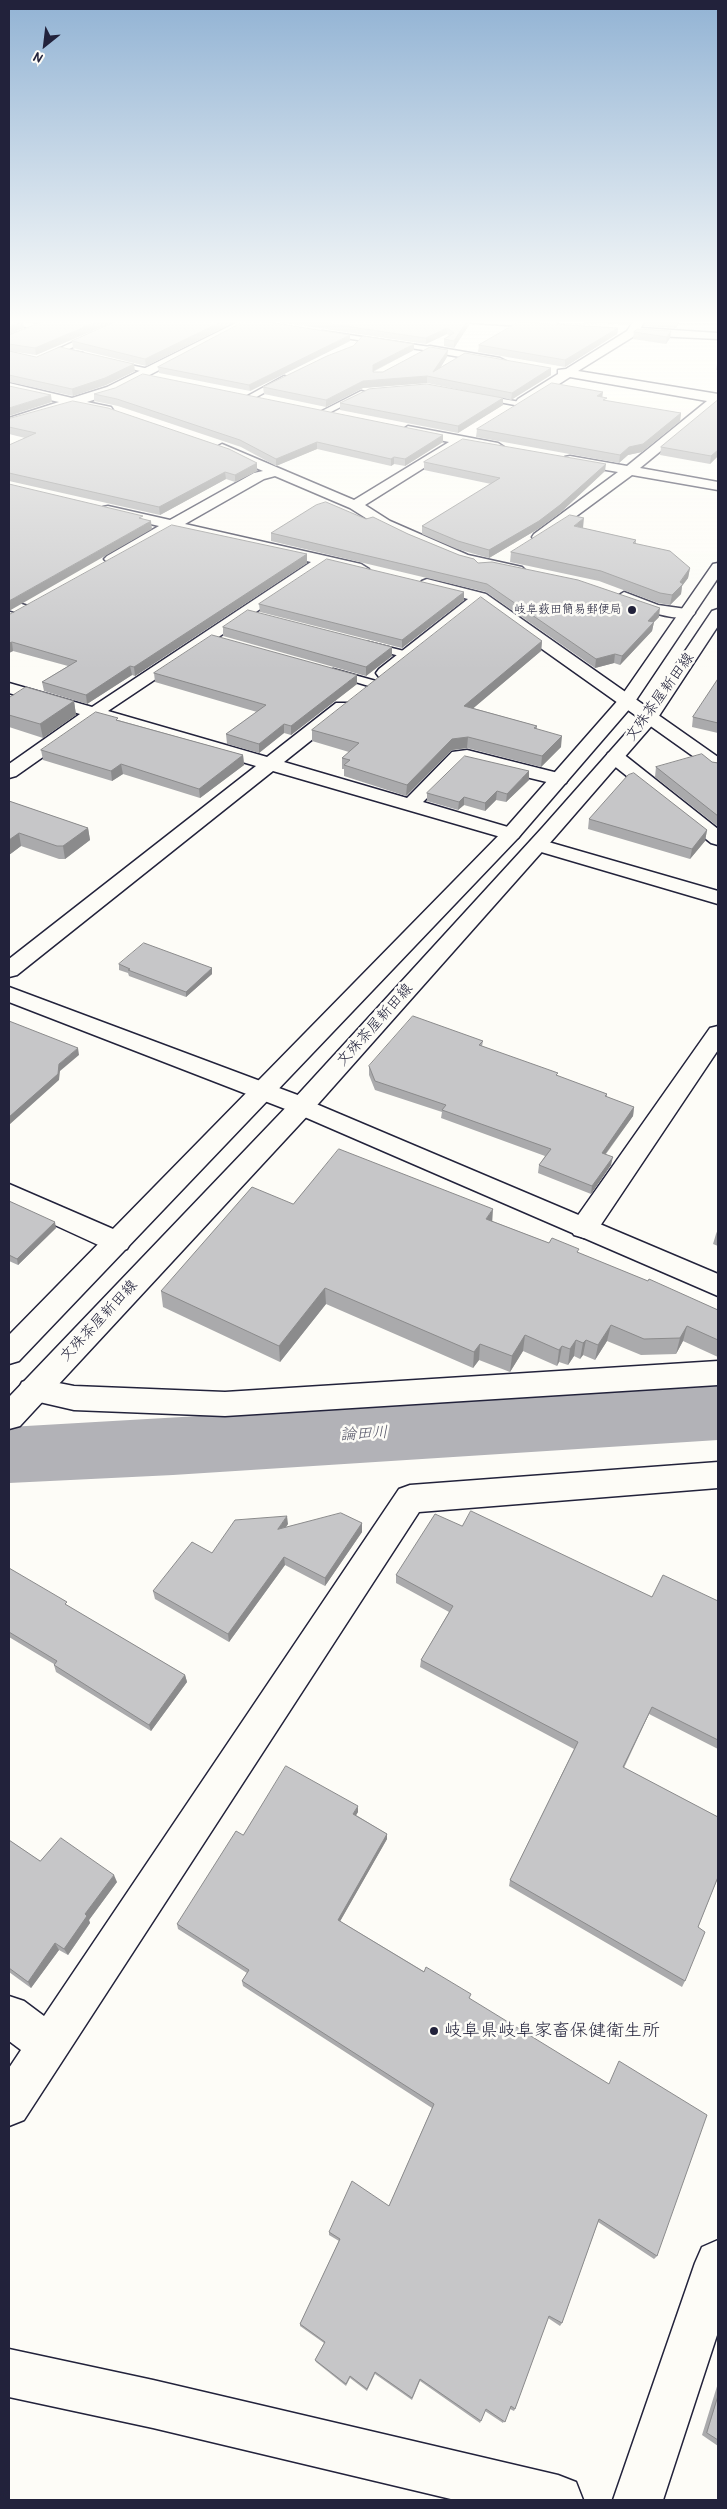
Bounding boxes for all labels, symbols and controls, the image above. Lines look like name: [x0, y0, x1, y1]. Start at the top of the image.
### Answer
north arrow: [20, 20, 70, 70]
text: N: [30, 48, 45, 69]
place label: 岐阜薮田簡易郵便局: [514, 603, 622, 617]
marker: 岐阜薮田簡易郵便局: [626, 604, 638, 616]
street label: 文殊茶屋新田線: [622, 649, 698, 745]
street label: 文殊茶屋新田線: [333, 980, 417, 1070]
street label: 文殊茶屋新田線: [57, 1276, 141, 1366]
water label: 論田川: [340, 1423, 388, 1445]
place label: 岐阜県岐阜家畜保健衛生所: [444, 2020, 660, 2042]
marker: 岐阜県岐阜家畜保健衛生所: [428, 2025, 440, 2037]

